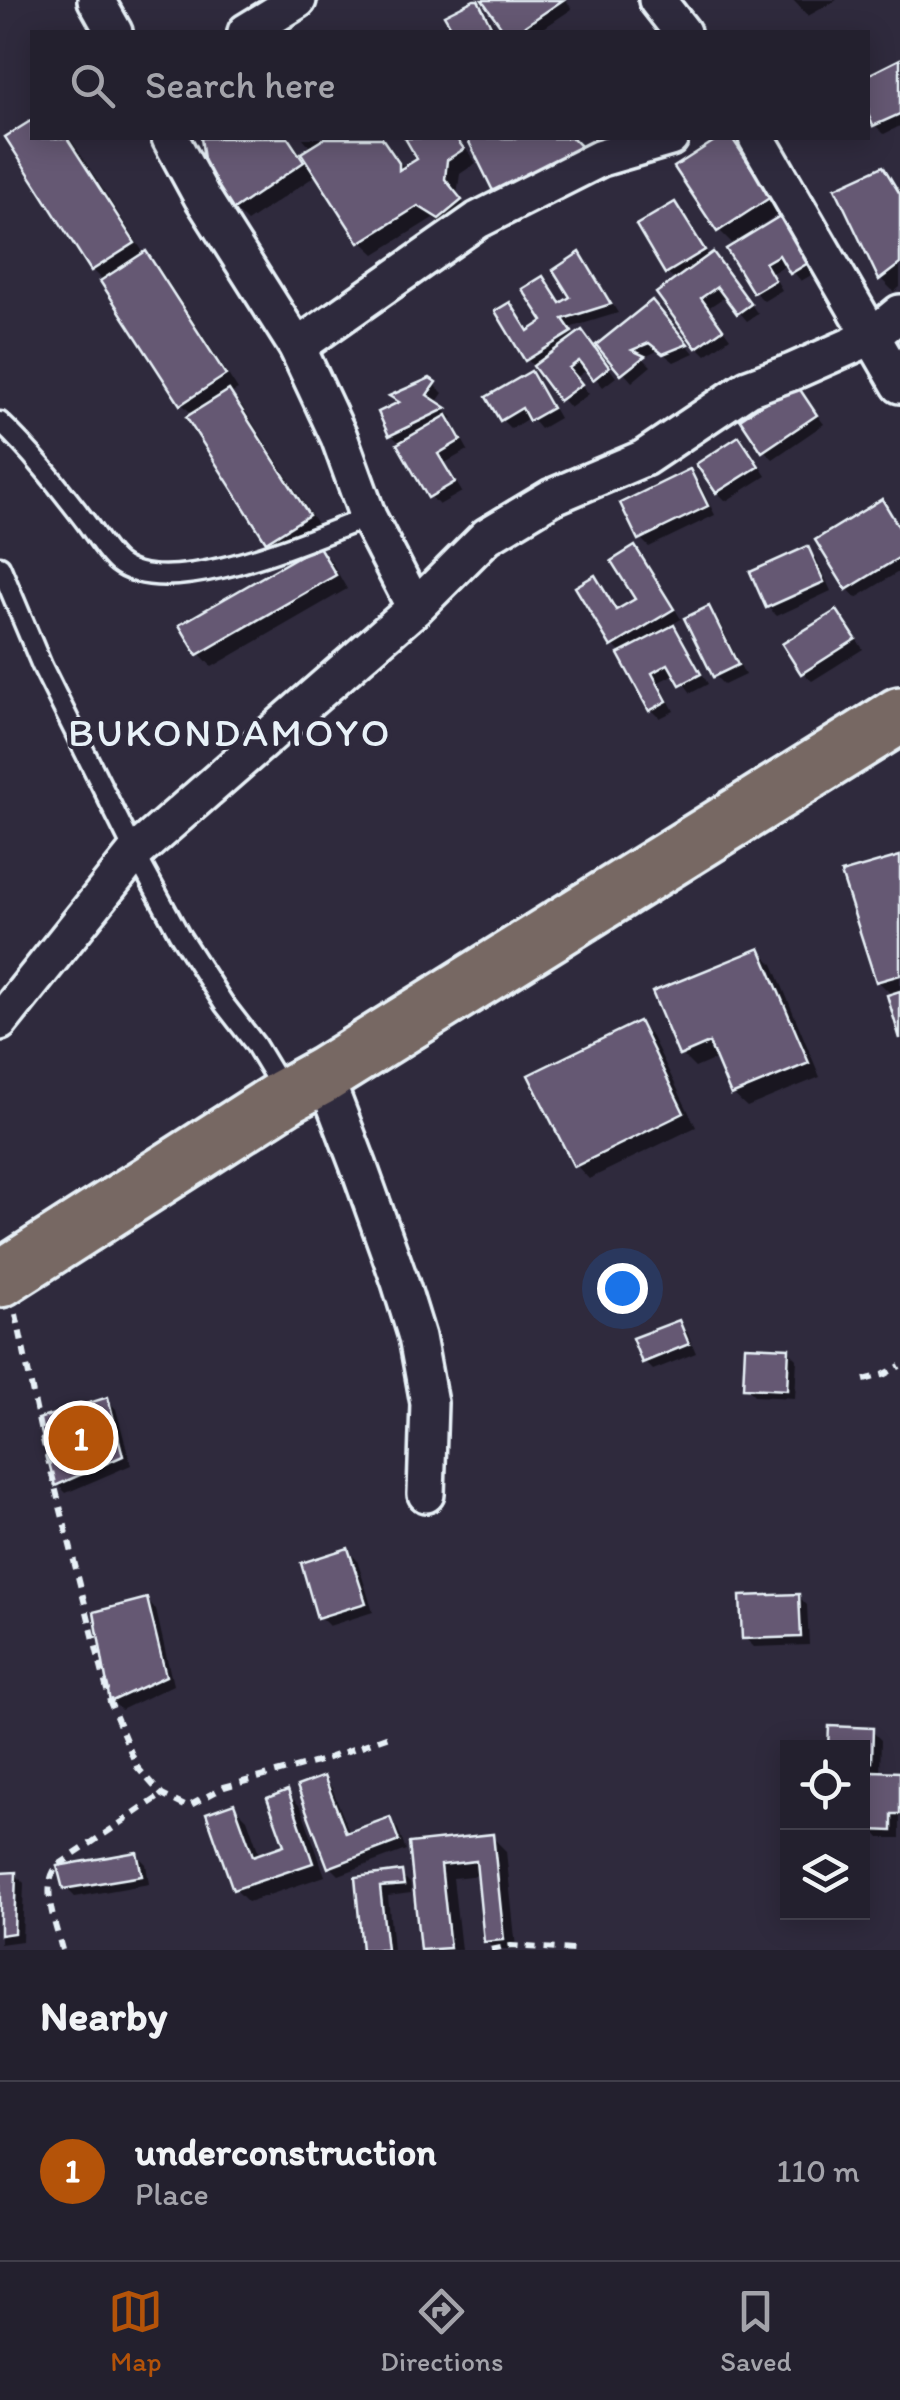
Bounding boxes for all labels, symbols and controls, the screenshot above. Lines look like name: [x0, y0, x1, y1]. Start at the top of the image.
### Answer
search box: [30, 30, 870, 140]
icon: search: [65, 58, 120, 113]
text: Search here: [145, 62, 336, 108]
district label: BUKONDAMOYO: [68, 708, 392, 756]
your location: [597, 1263, 648, 1314]
pin: 1: [48, 1400, 114, 1476]
map controls: [780, 1740, 870, 1920]
button: locate: [780, 1740, 870, 1830]
button: layers: [780, 1830, 870, 1920]
text: Nearby: [40, 1990, 167, 2041]
text: underconstruction: [135, 2129, 436, 2175]
text: 1: [65, 2152, 80, 2190]
text: 110 m: [776, 2152, 860, 2190]
text: Place: [135, 2175, 209, 2213]
tab: Map: [108, 2284, 163, 2378]
tab: Directions: [380, 2284, 503, 2378]
tab: Saved: [720, 2284, 792, 2378]

